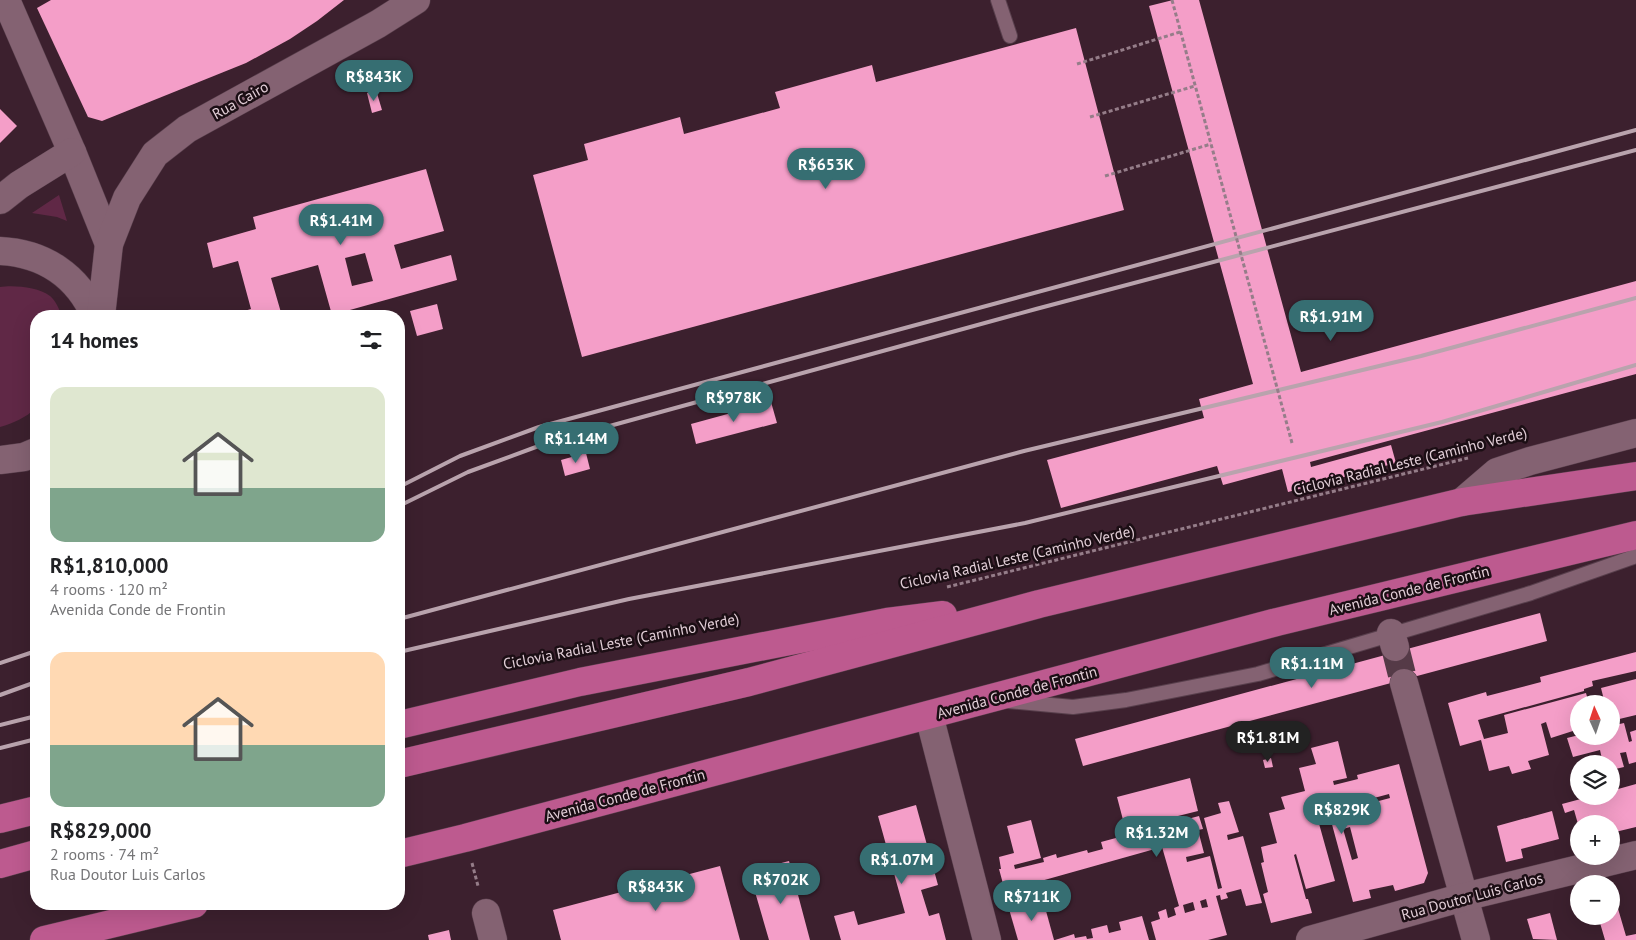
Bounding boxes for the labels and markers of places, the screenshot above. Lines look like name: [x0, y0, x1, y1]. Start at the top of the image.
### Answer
pin: R$843K: [333, 59, 415, 102]
pin: R$653K: [785, 148, 867, 190]
pin: R$1.41M: [295, 204, 387, 246]
pin: R$1.91M: [1285, 300, 1377, 342]
pin: R$978K: [693, 380, 775, 423]
pin: R$1.14M: [530, 422, 622, 464]
pin: R$1.11M: [1266, 646, 1358, 689]
pin: R$1.81M: [1222, 720, 1314, 763]
pin: R$829K: [1301, 792, 1383, 835]
pin: R$1.32M: [1111, 816, 1203, 858]
pin: R$1.07M: [856, 842, 948, 885]
pin: R$702K: [740, 862, 822, 905]
pin: R$843K: [615, 870, 697, 912]
pin: R$711K: [991, 880, 1073, 922]

